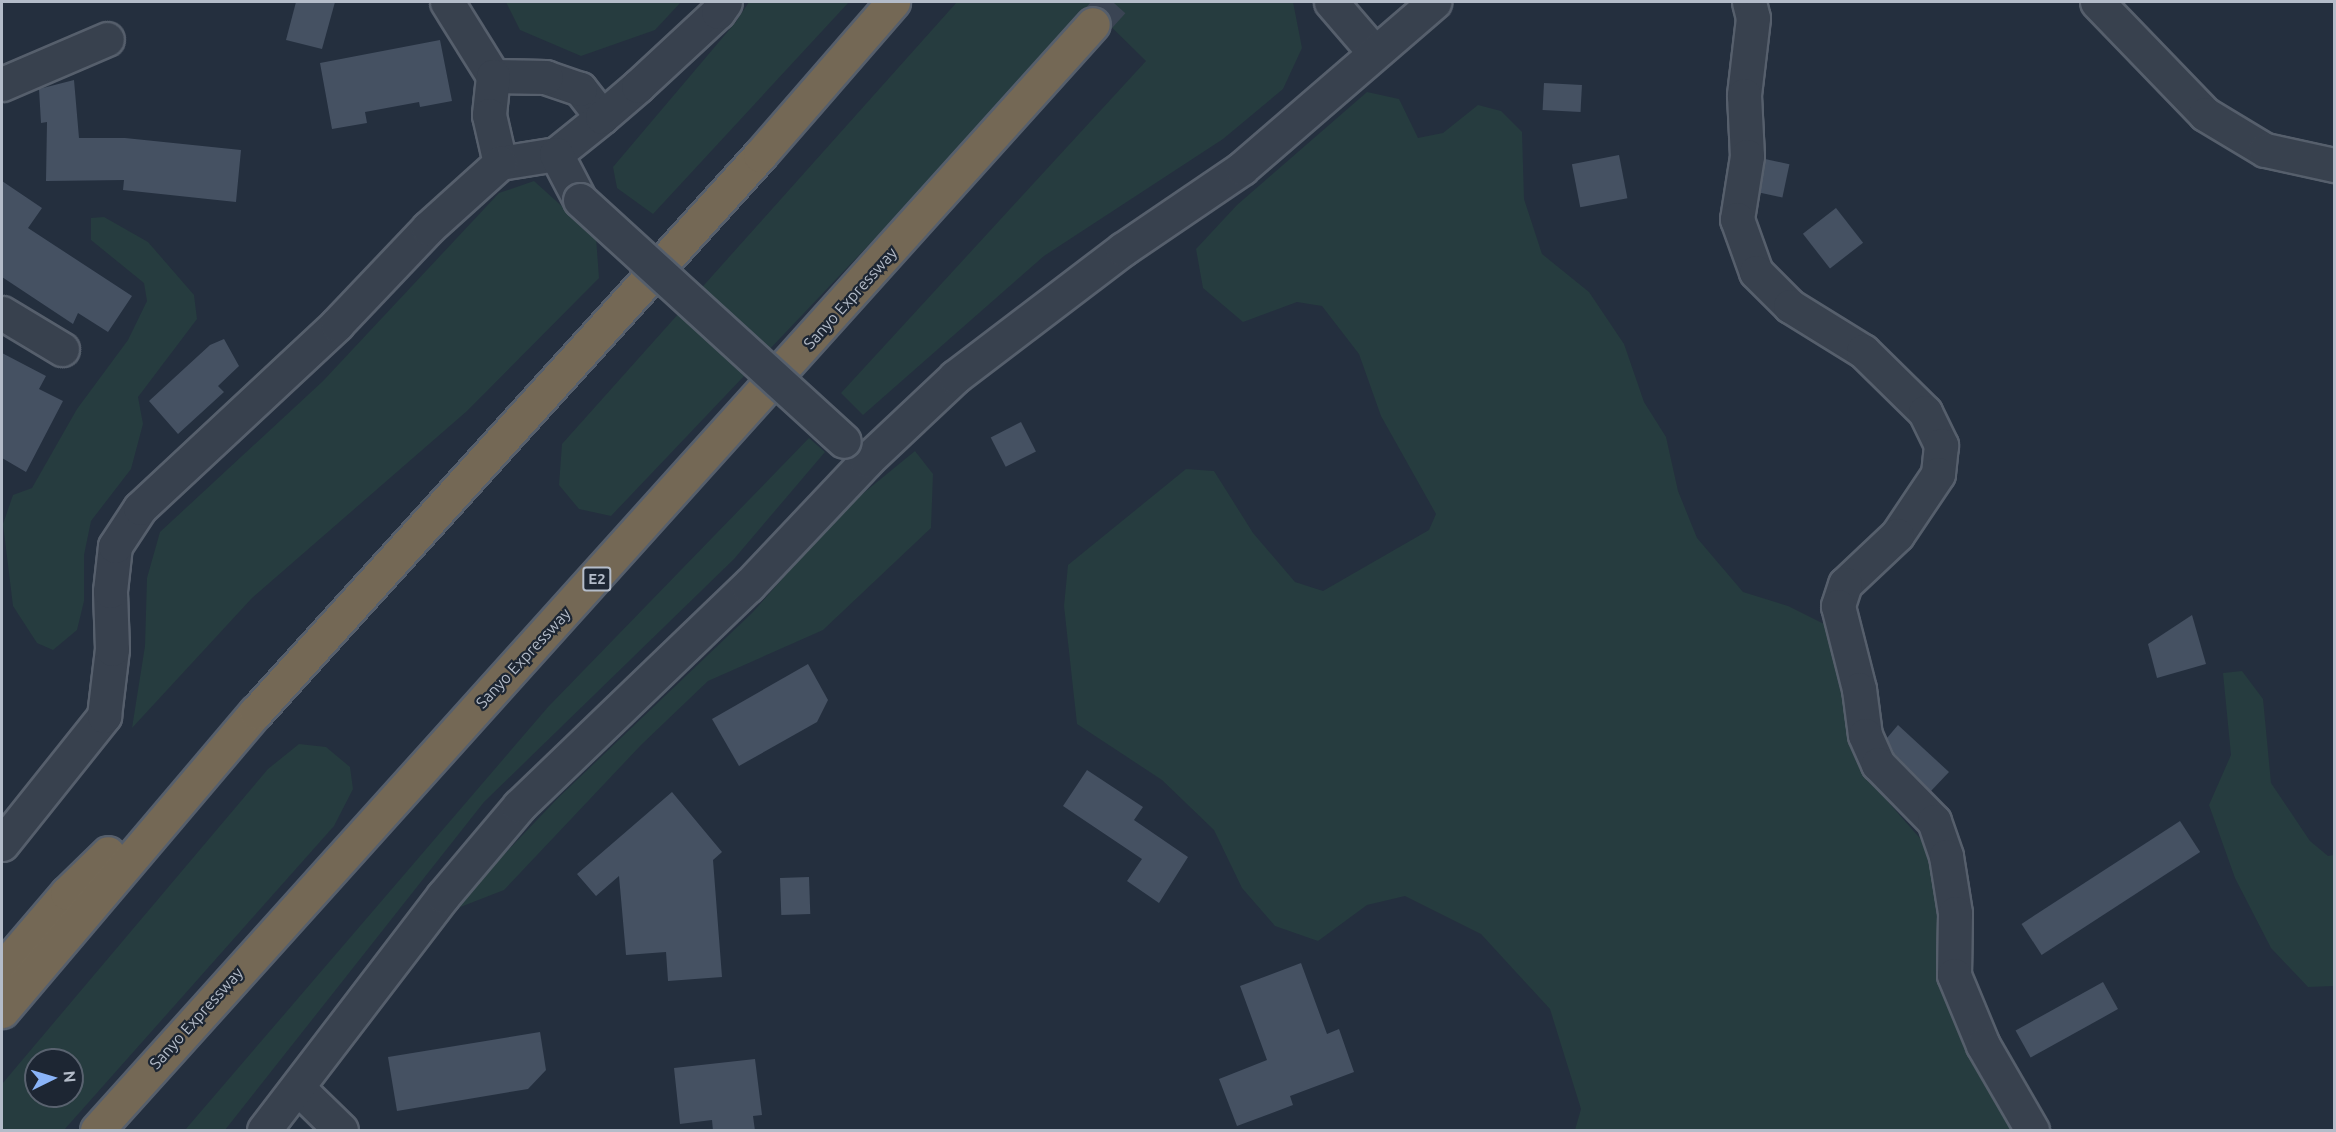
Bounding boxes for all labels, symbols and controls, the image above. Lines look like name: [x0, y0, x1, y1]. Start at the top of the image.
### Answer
street label: Sanyo Expressway: [799, 243, 901, 353]
road number: E2: [582, 567, 612, 591]
street label: Sanyo Expressway: [472, 604, 574, 712]
street label: Sanyo Expressway: [145, 963, 247, 1073]
north arrow: [24, 1048, 84, 1108]
text: N: [60, 1070, 79, 1083]

